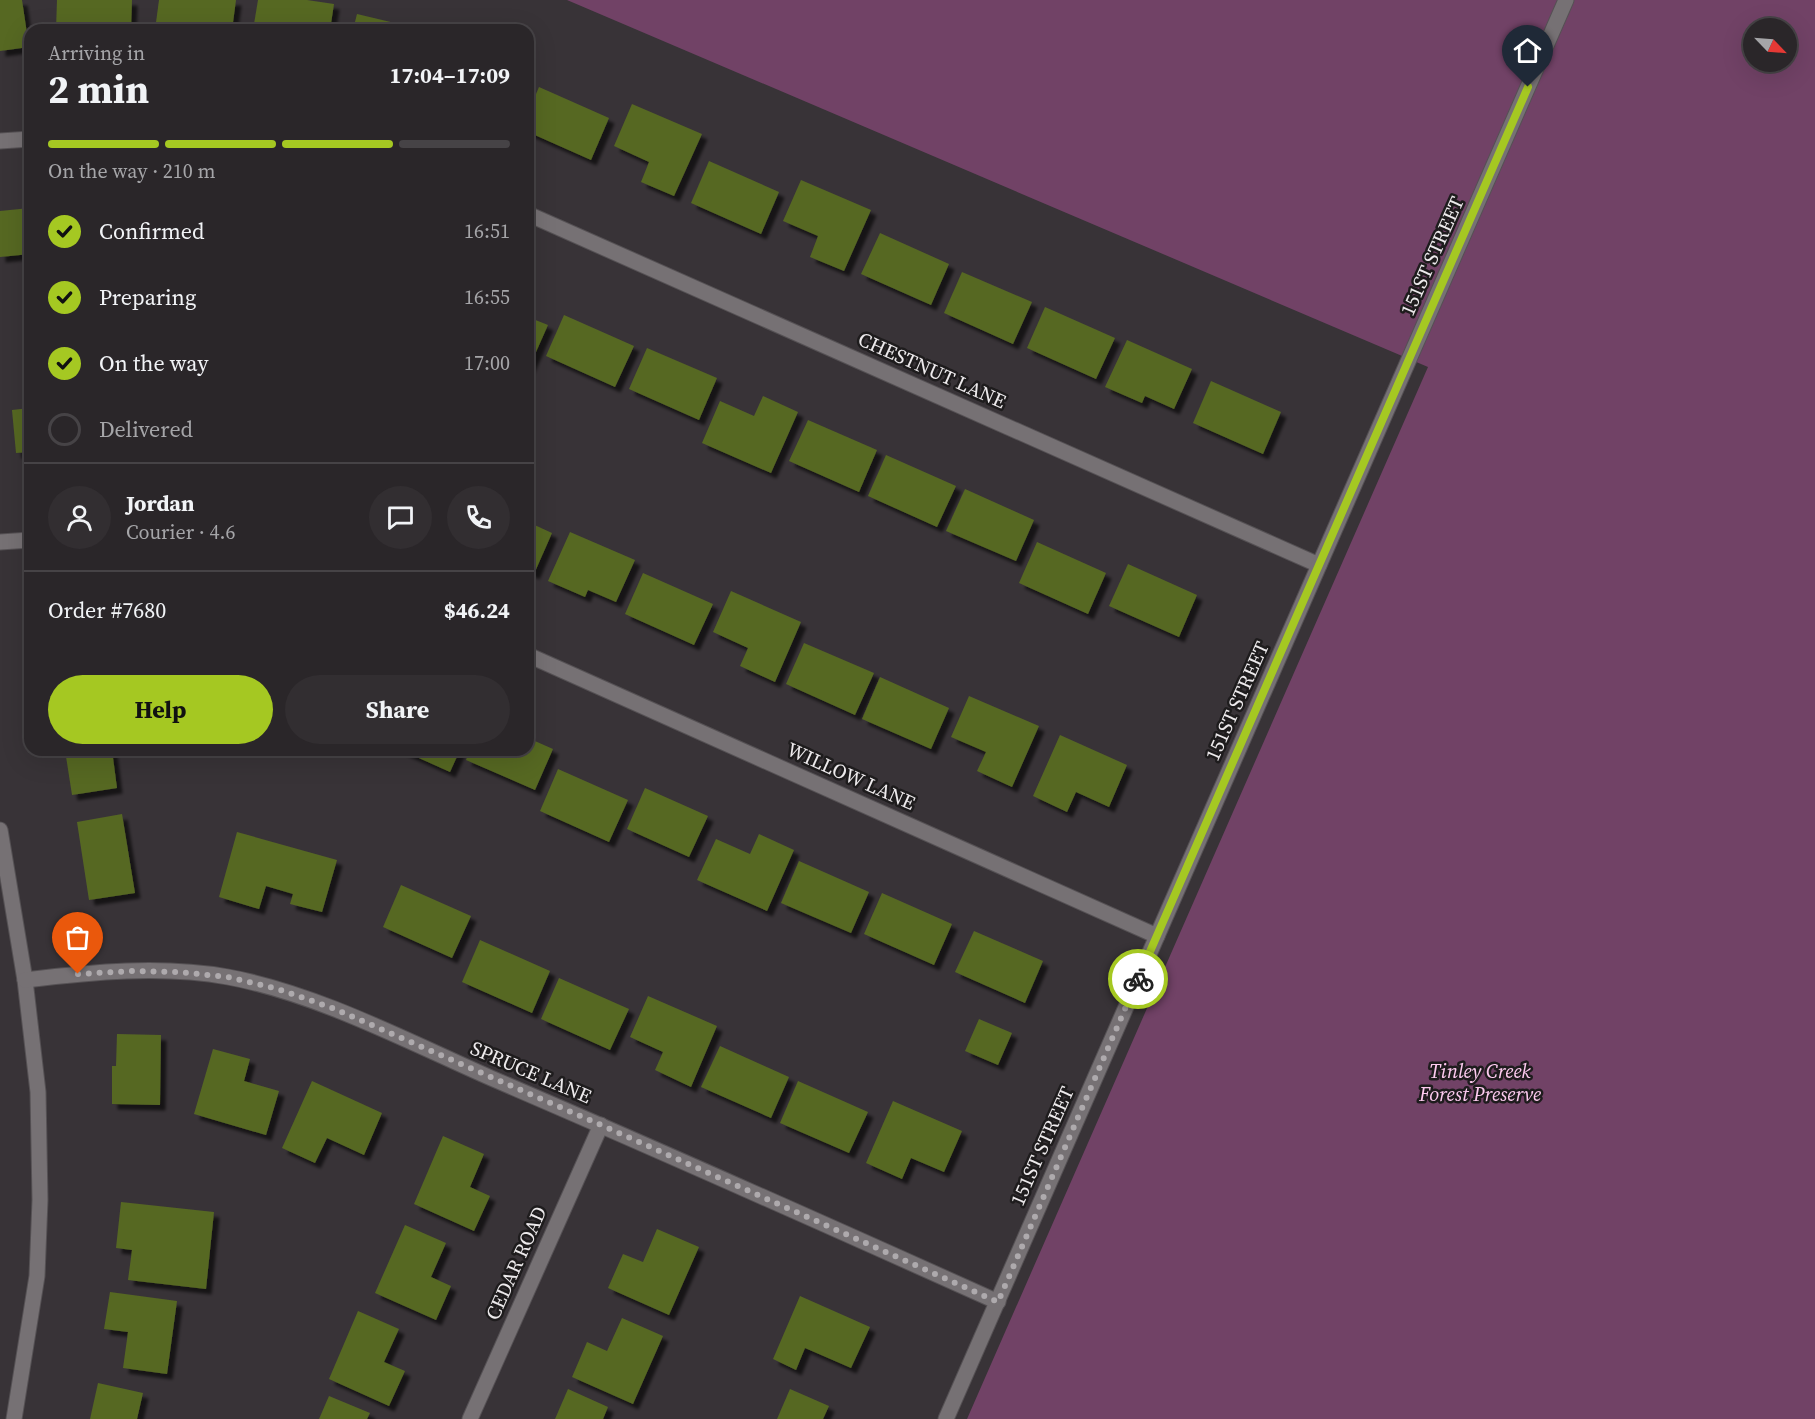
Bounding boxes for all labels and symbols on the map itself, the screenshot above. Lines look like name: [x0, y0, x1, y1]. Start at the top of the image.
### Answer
north arrow: [1743, 18, 1797, 72]
pin: [1502, 25, 1553, 87]
street label: 151ST STREET: [1393, 192, 1471, 320]
street label: CHESTNUT LANE: [854, 325, 1010, 415]
street label: 151ST STREET: [1198, 637, 1276, 765]
street label: WILLOW LANE: [782, 735, 920, 817]
pin: [52, 912, 103, 974]
courier: [1108, 949, 1168, 1009]
street label: SPRUCE LANE: [466, 1034, 596, 1110]
park label: Tinley Creek Forest Preserve: [1418, 1057, 1541, 1108]
street label: 151ST STREET: [1003, 1082, 1081, 1210]
street label: CEDAR ROAD: [478, 1202, 554, 1324]

